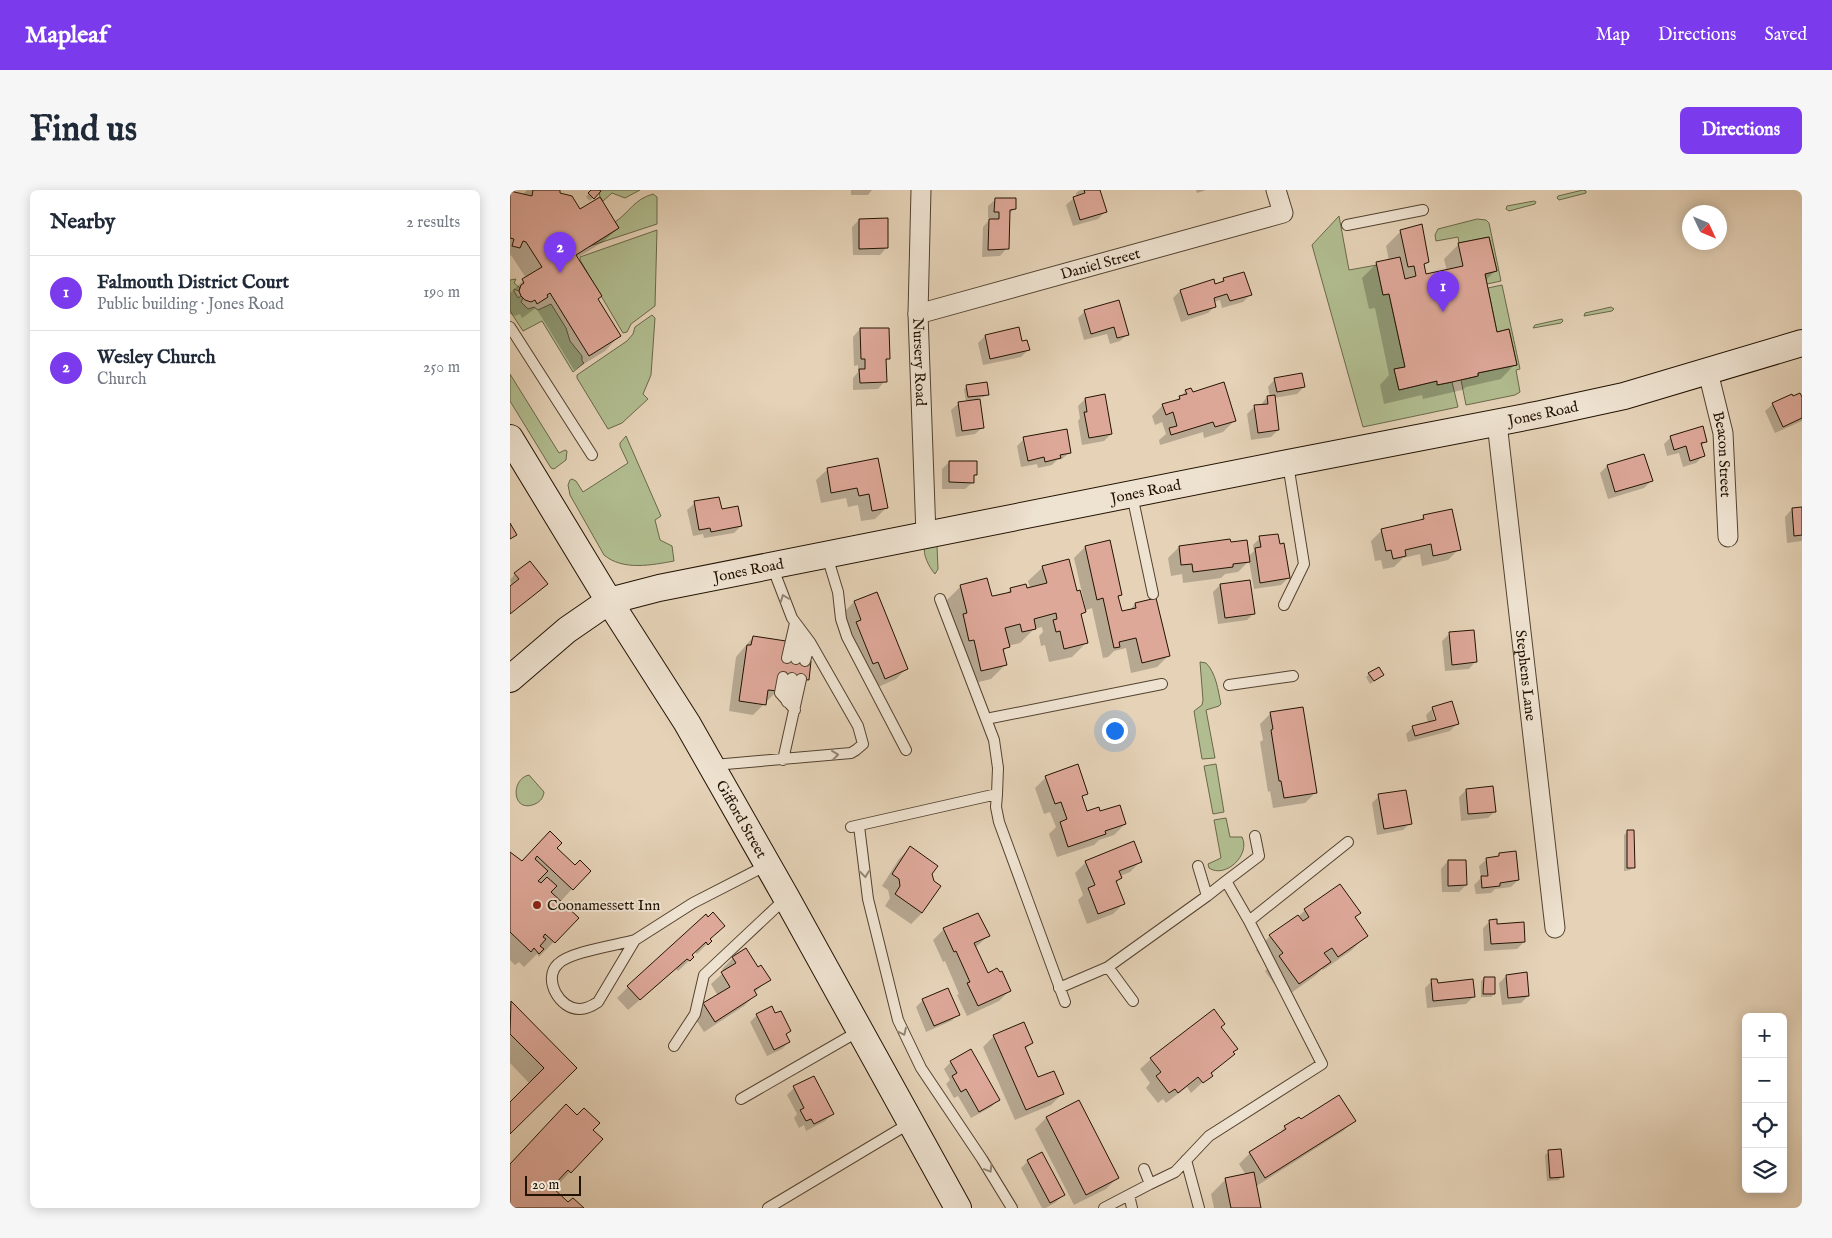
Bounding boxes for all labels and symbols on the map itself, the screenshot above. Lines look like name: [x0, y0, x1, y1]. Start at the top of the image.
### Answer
north arrow: [1682, 205, 1727, 250]
pin: 2: [544, 232, 576, 273]
street label: Daniel Street: [1058, 243, 1142, 284]
pin: 1: [1427, 271, 1459, 312]
street label: Nursery Road: [909, 318, 931, 407]
street label: Jones Road: [1504, 397, 1581, 430]
street label: Beacon Street: [1709, 409, 1736, 498]
street label: Jones Road: [1107, 475, 1183, 508]
street label: Jones Road: [710, 554, 786, 587]
one-way arrow: [780, 594, 790, 603]
street label: Stephens Lane: [1511, 629, 1541, 722]
your location: [1102, 718, 1128, 744]
one-way arrow: [832, 749, 840, 760]
street label: Gifford Street: [712, 777, 771, 862]
one-way arrow: [859, 870, 870, 878]
place label: Coonamessett Inn: [547, 896, 660, 915]
marker: Coonamessett Inn: [531, 899, 543, 911]
one-way arrow: [897, 1026, 907, 1035]
one-way arrow: [982, 1164, 992, 1173]
scale bar: [525, 1173, 581, 1196]

